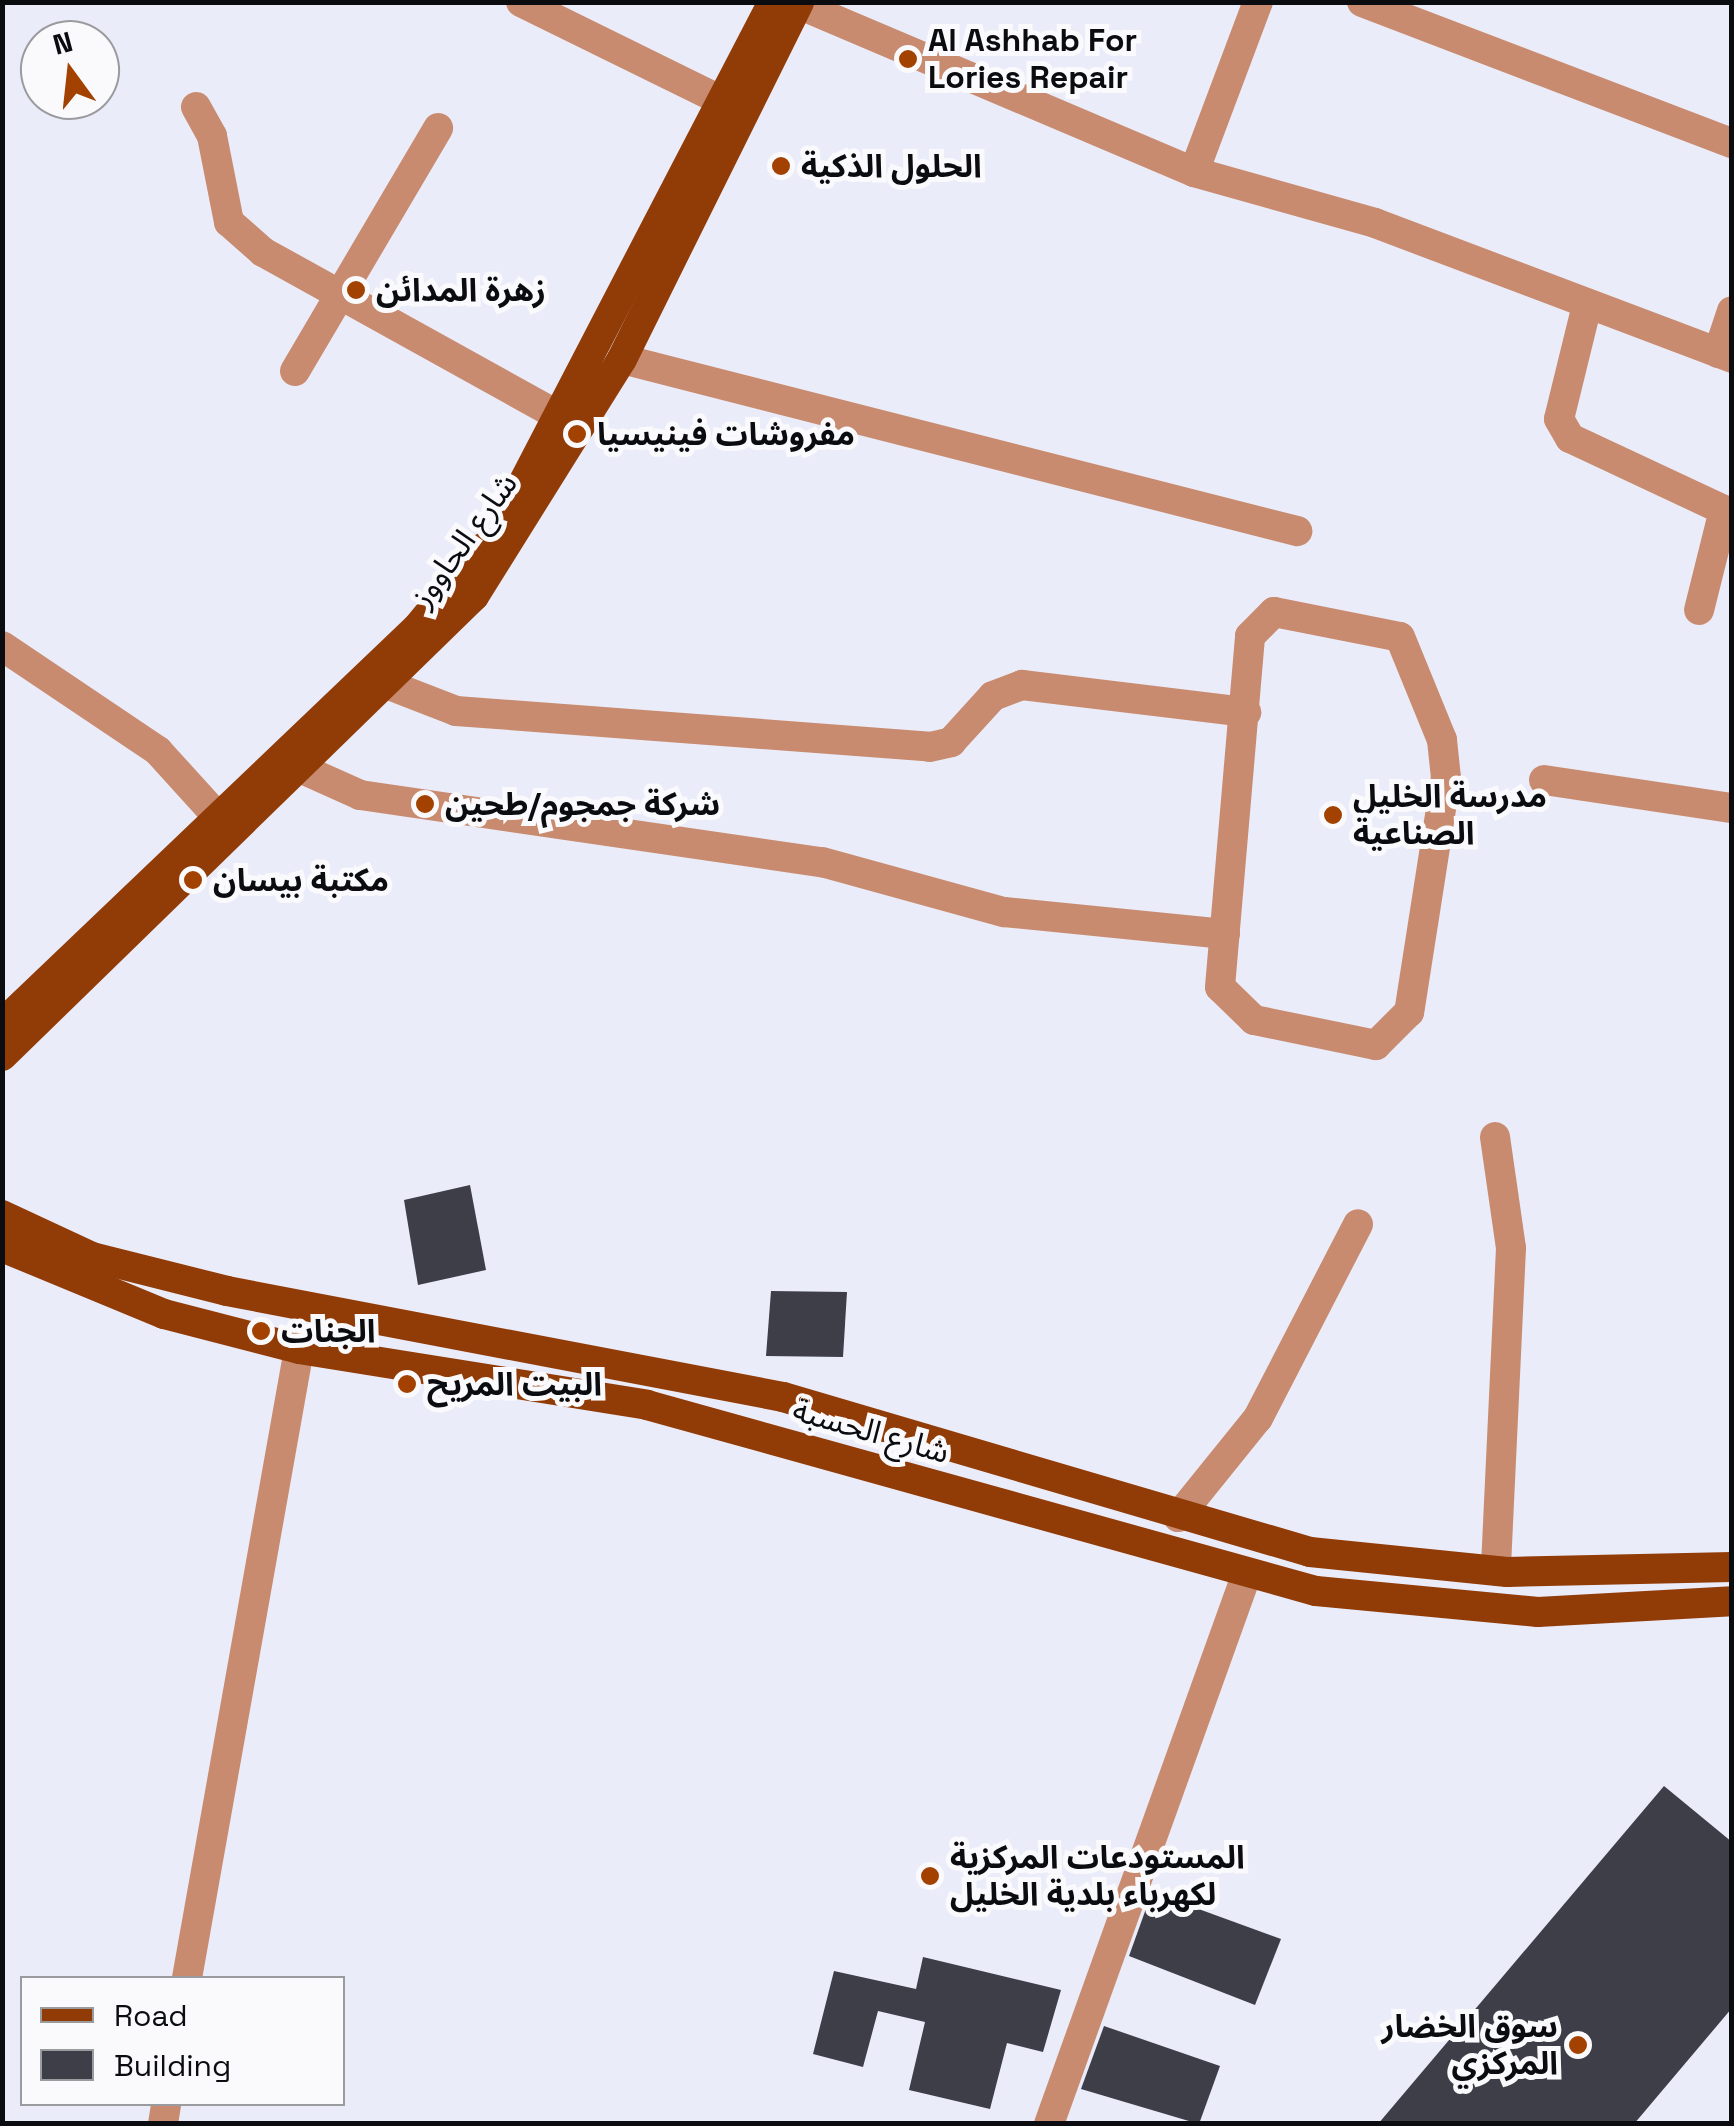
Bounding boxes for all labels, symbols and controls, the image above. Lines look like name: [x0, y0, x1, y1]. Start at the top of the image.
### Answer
north arrow: [20, 20, 120, 120]
place label: Al Ashhab For Lories Repair: [928, 22, 1138, 97]
text: N: [49, 23, 76, 63]
marker: Al Ashhab For Lories Repair: [897, 48, 919, 70]
place label: الحلول الذكية: [801, 147, 982, 185]
marker: الحلول الذكية: [770, 155, 792, 177]
place label: زهرة المدائن: [376, 271, 546, 309]
marker: زهرة المدائن: [345, 279, 367, 301]
place label: مفروشات فينيسيا: [597, 415, 855, 453]
marker: مفروشات فينيسيا: [566, 423, 588, 445]
street label: شارع الحاووز: [402, 465, 526, 615]
place label: مدرسة الخليل الصناعية: [1353, 778, 1547, 853]
place label: شركة جمجوم/طحين: [445, 785, 720, 823]
marker: شركة جمجوم/طحين: [414, 793, 436, 815]
marker: مدرسة الخليل الصناعية: [1322, 804, 1344, 826]
place label: مكتبة بيسان: [213, 861, 389, 899]
marker: مكتبة بيسان: [182, 869, 204, 891]
place label: الجنات: [281, 1312, 375, 1350]
marker: الجنات: [250, 1320, 272, 1342]
place label: البيت المريح: [427, 1365, 602, 1403]
marker: البيت المريح: [396, 1373, 418, 1395]
street label: شارع الحسبة: [788, 1390, 954, 1472]
place label: المستودعات المركزية لكهرباء بلدية الخليل: [950, 1839, 1245, 1914]
marker: المستودعات المركزية لكهرباء بلدية الخليل: [919, 1865, 941, 1887]
legend: [20, 1976, 345, 2106]
text: Road: [114, 1996, 188, 2035]
place label: سوق الخضار المركزي: [1382, 2008, 1558, 2083]
marker: سوق الخضار المركزي: [1567, 2034, 1589, 2056]
text: Building: [114, 2046, 231, 2085]

